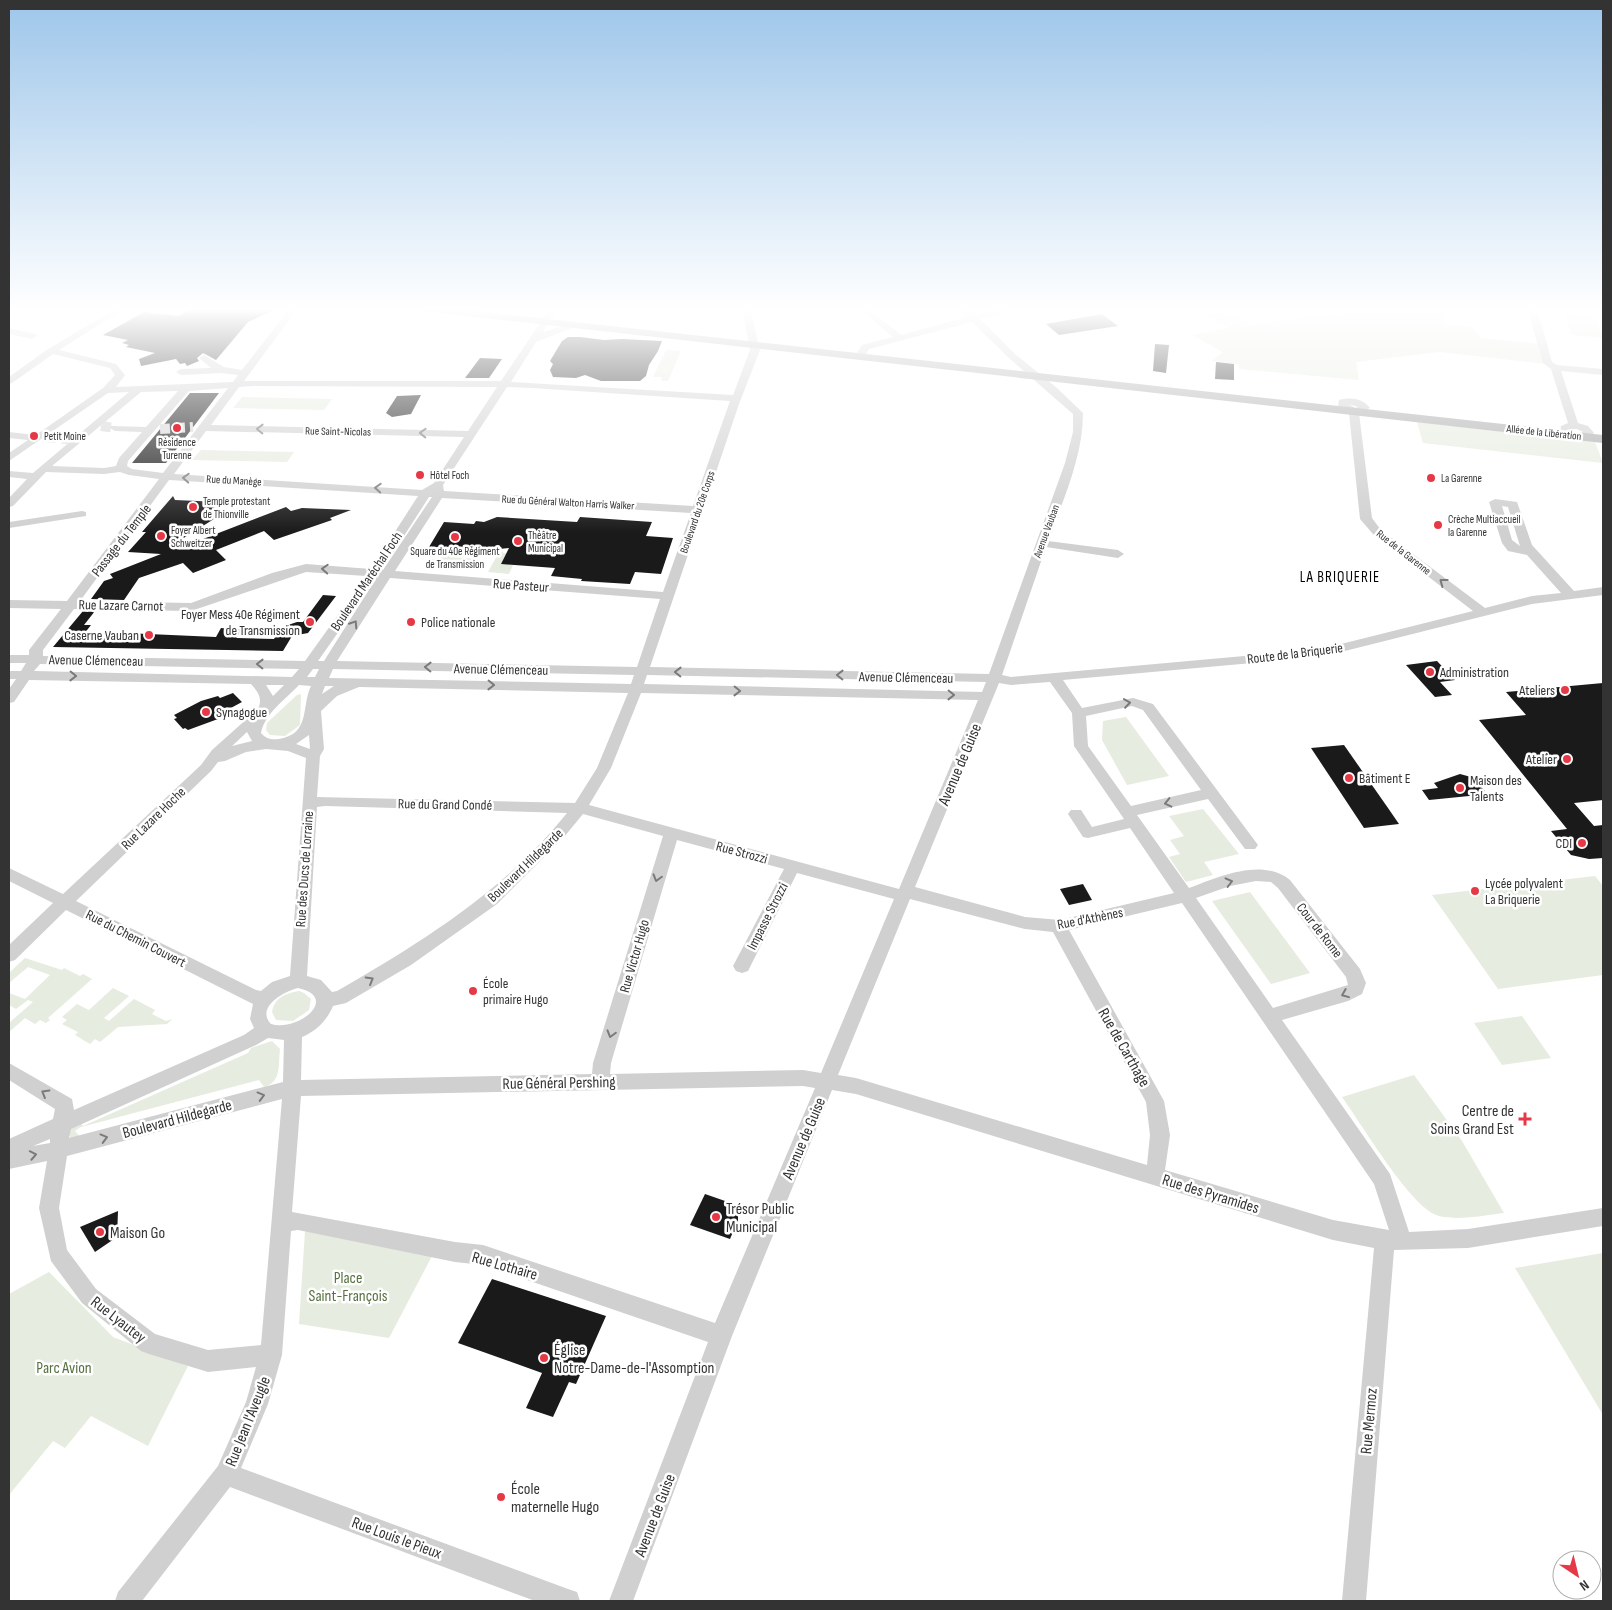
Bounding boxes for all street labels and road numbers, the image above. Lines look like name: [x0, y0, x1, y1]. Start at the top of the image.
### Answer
street label: Allée de la Libération: [1505, 422, 1582, 443]
street label: Rue Saint-Nicolas: [305, 424, 371, 439]
street label: Boulevard du 20e Corps: [677, 469, 718, 555]
street label: Rue du Manège: [206, 473, 262, 488]
street label: Rue du Général Walton Harris Walker: [501, 493, 635, 512]
street label: Passage du Temple: [88, 501, 155, 580]
street label: Avenue Vauban: [1031, 503, 1062, 560]
street label: Rue de la Garenne: [1374, 527, 1434, 578]
street label: Boulevard Maréchal Foch: [327, 528, 406, 634]
street label: Rue Pasteur: [492, 575, 549, 596]
street label: Rue Lazare Carnot: [78, 596, 164, 615]
street label: Route de la Briquerie: [1246, 639, 1344, 668]
street label: Avenue Clémenceau: [48, 651, 144, 670]
street label: Avenue Clémenceau: [453, 660, 549, 679]
street label: Avenue Clémenceau: [858, 668, 954, 687]
street label: Avenue de Guise: [934, 721, 986, 809]
street label: Rue Lazare Hoche: [118, 783, 189, 853]
street label: Rue du Grand Condé: [398, 795, 492, 814]
street label: Rue des Ducs de Lorraine: [292, 810, 317, 928]
street label: Boulevard Hildegarde: [484, 825, 567, 906]
street label: Rue Strozzi: [714, 837, 769, 867]
street label: Impasse Strozzi: [743, 880, 792, 953]
street label: Cour de Rome: [1293, 899, 1346, 961]
street label: Rue d'Athènes: [1056, 904, 1124, 933]
street label: Rue du Chemin Couvert: [83, 906, 189, 971]
street label: Rue Victor Hugo: [616, 918, 653, 995]
street label: Rue de Carthage: [1094, 1005, 1154, 1091]
street label: Rue Général Pershing: [502, 1073, 616, 1094]
street label: Avenue de Guise: [778, 1095, 830, 1183]
street label: Boulevard Hildegarde: [121, 1096, 234, 1143]
street label: Rue des Pyramides: [1160, 1171, 1261, 1218]
street label: Rue Lothaire: [470, 1248, 539, 1285]
street label: Rue Lyautey: [87, 1293, 149, 1348]
street label: Rue Jean l'Aveugle: [222, 1374, 275, 1469]
street label: Rue Mermoz: [1357, 1387, 1382, 1455]
street label: Avenue de Guise: [631, 1471, 680, 1561]
street label: Rue Louis le Pieux: [349, 1513, 444, 1563]

